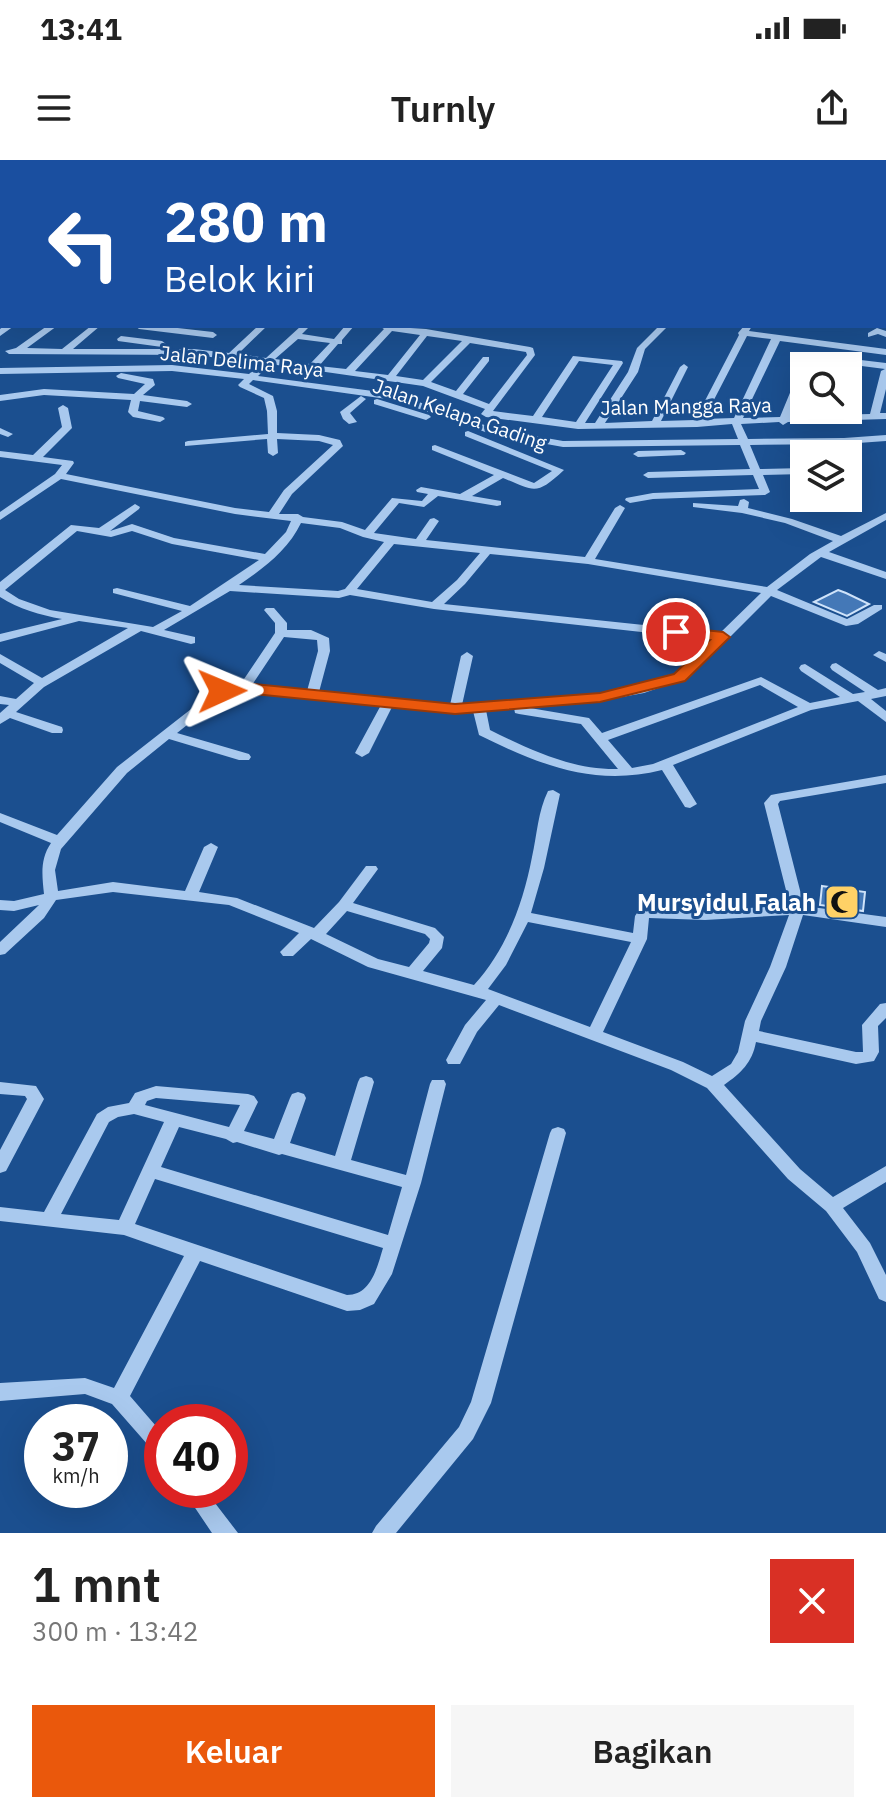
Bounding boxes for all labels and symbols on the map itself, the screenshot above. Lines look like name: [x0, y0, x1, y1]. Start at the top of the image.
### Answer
street label: Jalan Delima Raya: [159, 339, 325, 383]
street label: Jalan Kelapa Gading: [369, 372, 551, 457]
street label: Jalan Mangga Raya: [600, 391, 772, 421]
pin: [642, 598, 710, 666]
position arrow: [180, 649, 264, 733]
mosque icon: Mursyidul Falah: [823, 883, 861, 921]
place label: Mursyidul Falah: [637, 886, 816, 918]
speed limit sign: 40: [144, 1404, 248, 1508]

